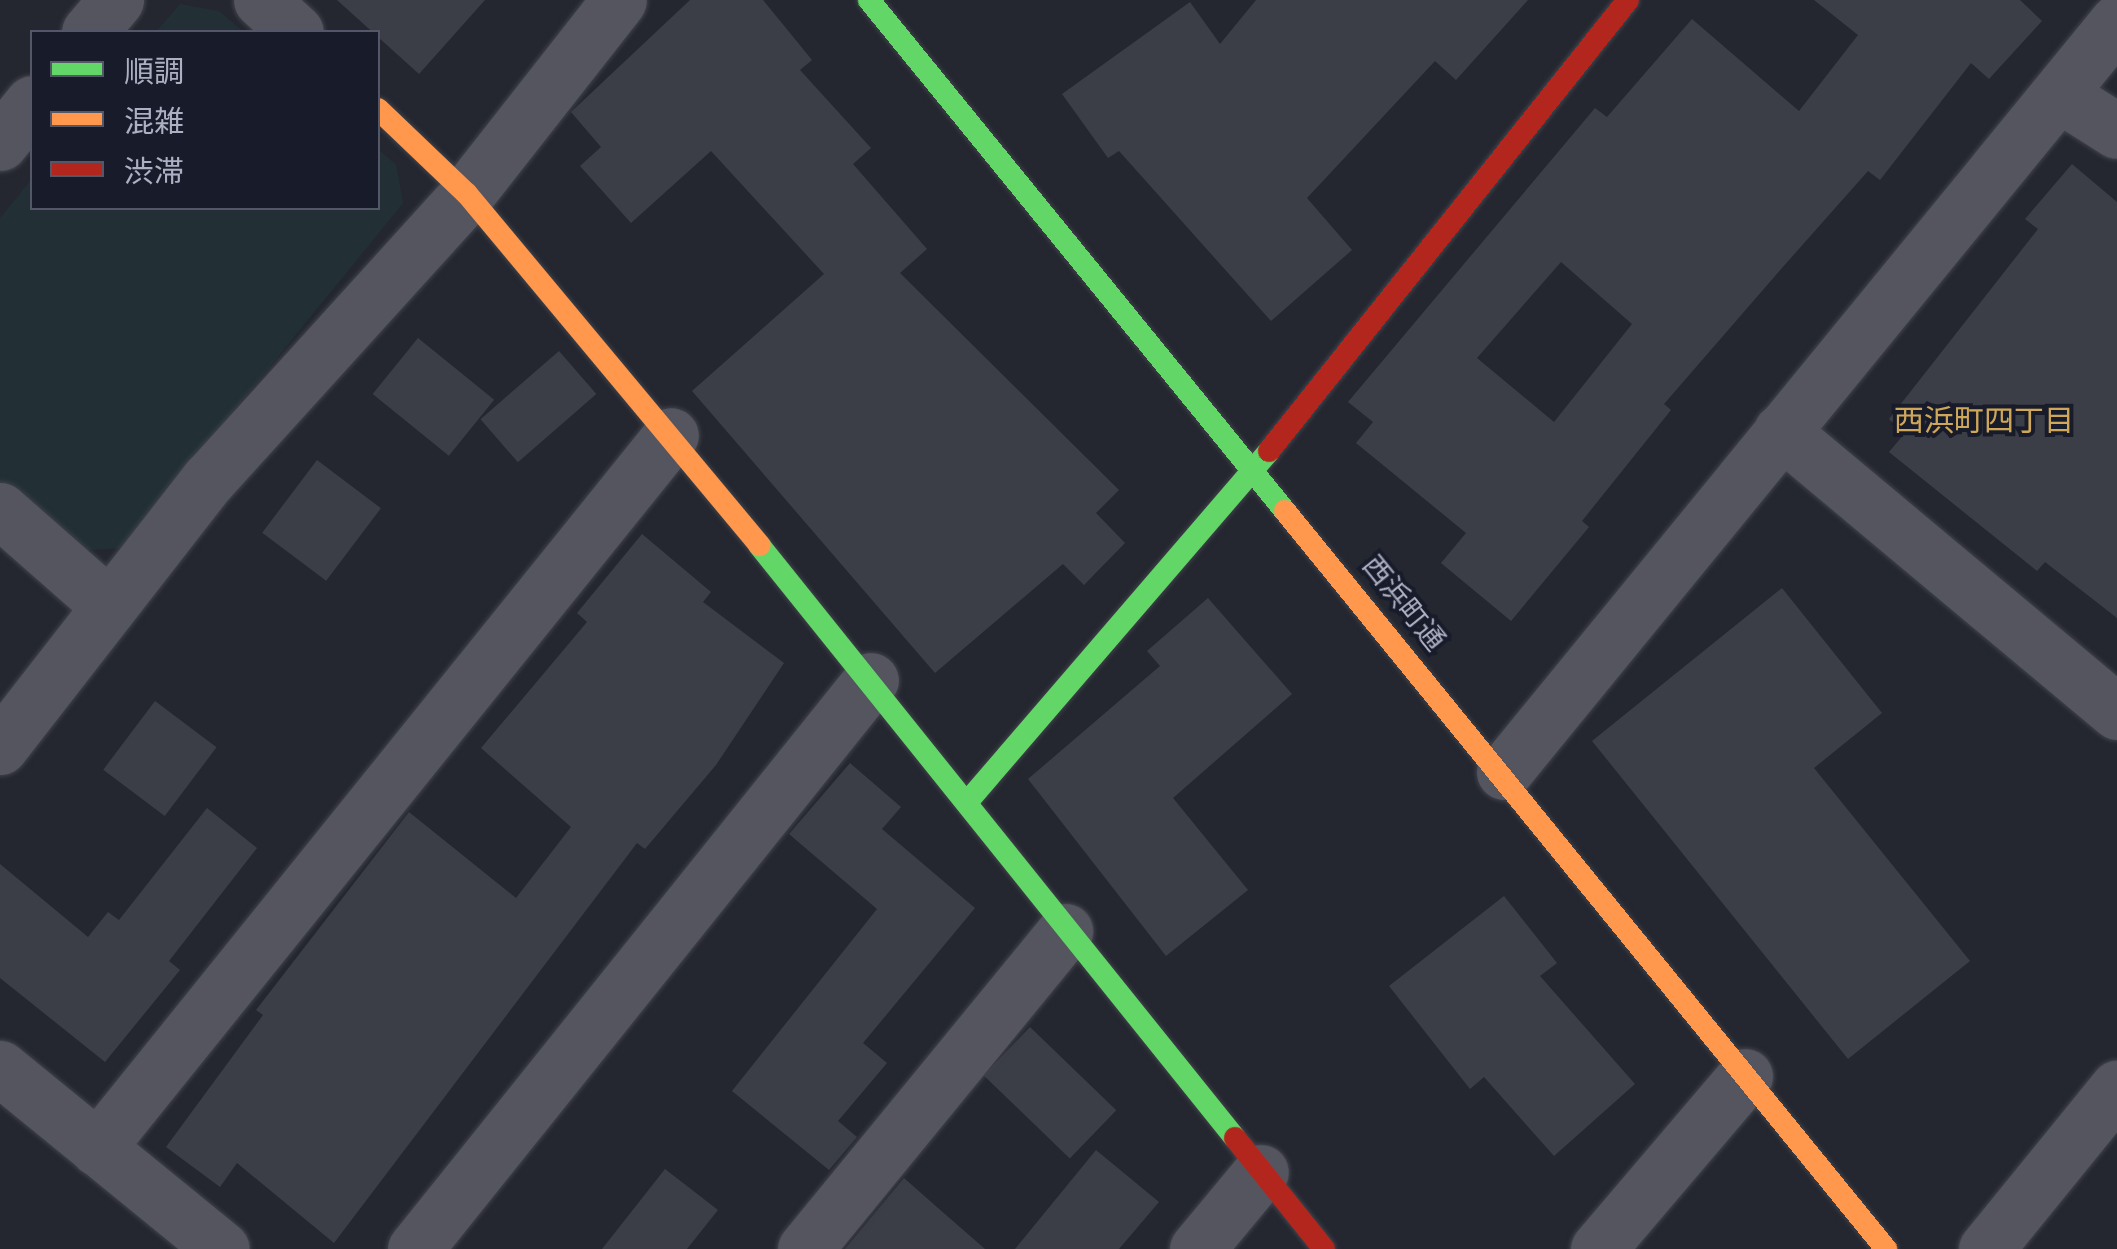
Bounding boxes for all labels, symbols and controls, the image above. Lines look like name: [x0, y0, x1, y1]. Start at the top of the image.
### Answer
legend: [30, 30, 380, 210]
text: 順調: [124, 52, 184, 88]
text: 混雑: [124, 102, 184, 138]
text: 渋滞: [124, 152, 184, 188]
district label: 西浜町四丁目: [1894, 401, 2074, 437]
street label: 西浜町通: [1357, 548, 1453, 656]

